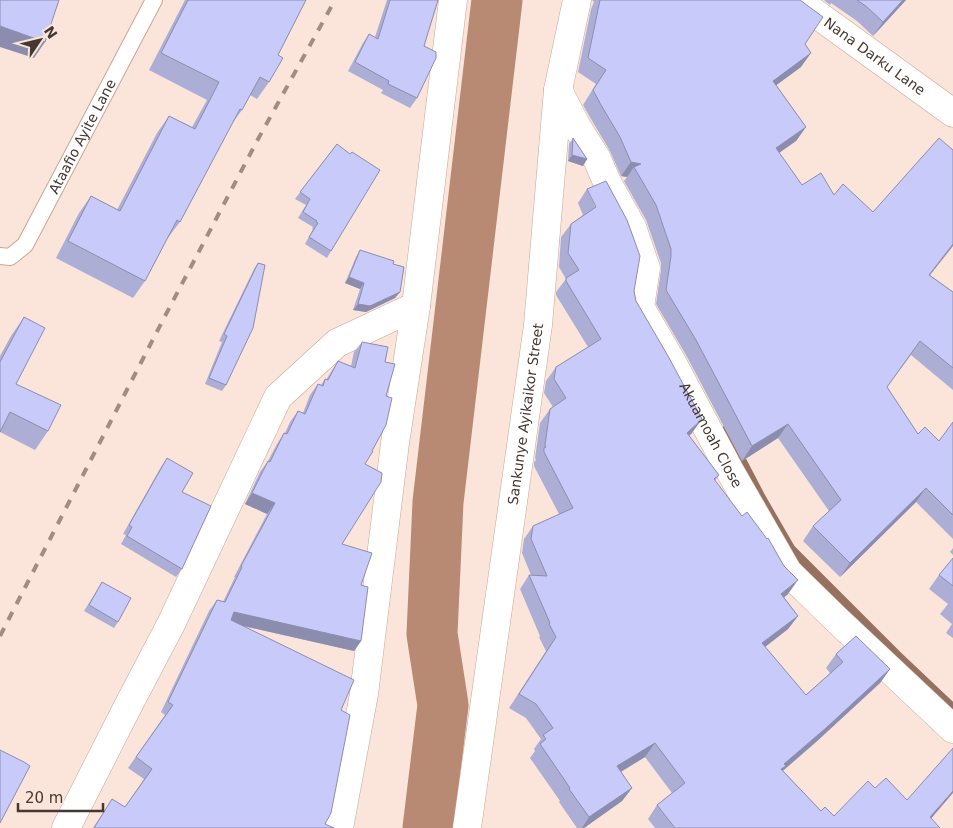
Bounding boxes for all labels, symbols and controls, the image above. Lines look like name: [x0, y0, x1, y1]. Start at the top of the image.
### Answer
street label: Nana Darku Lane: [821, 14, 928, 98]
north arrow: [15, 15, 65, 65]
text: N: [41, 23, 61, 42]
street label: Ataafio Ayite Lane: [45, 76, 119, 196]
street label: Sankunye Ayikaikor Street: [505, 322, 546, 506]
street label: Akuamoah Close: [676, 380, 746, 490]
scale bar: [18, 780, 102, 812]
text: 20 m: [25, 789, 63, 807]

